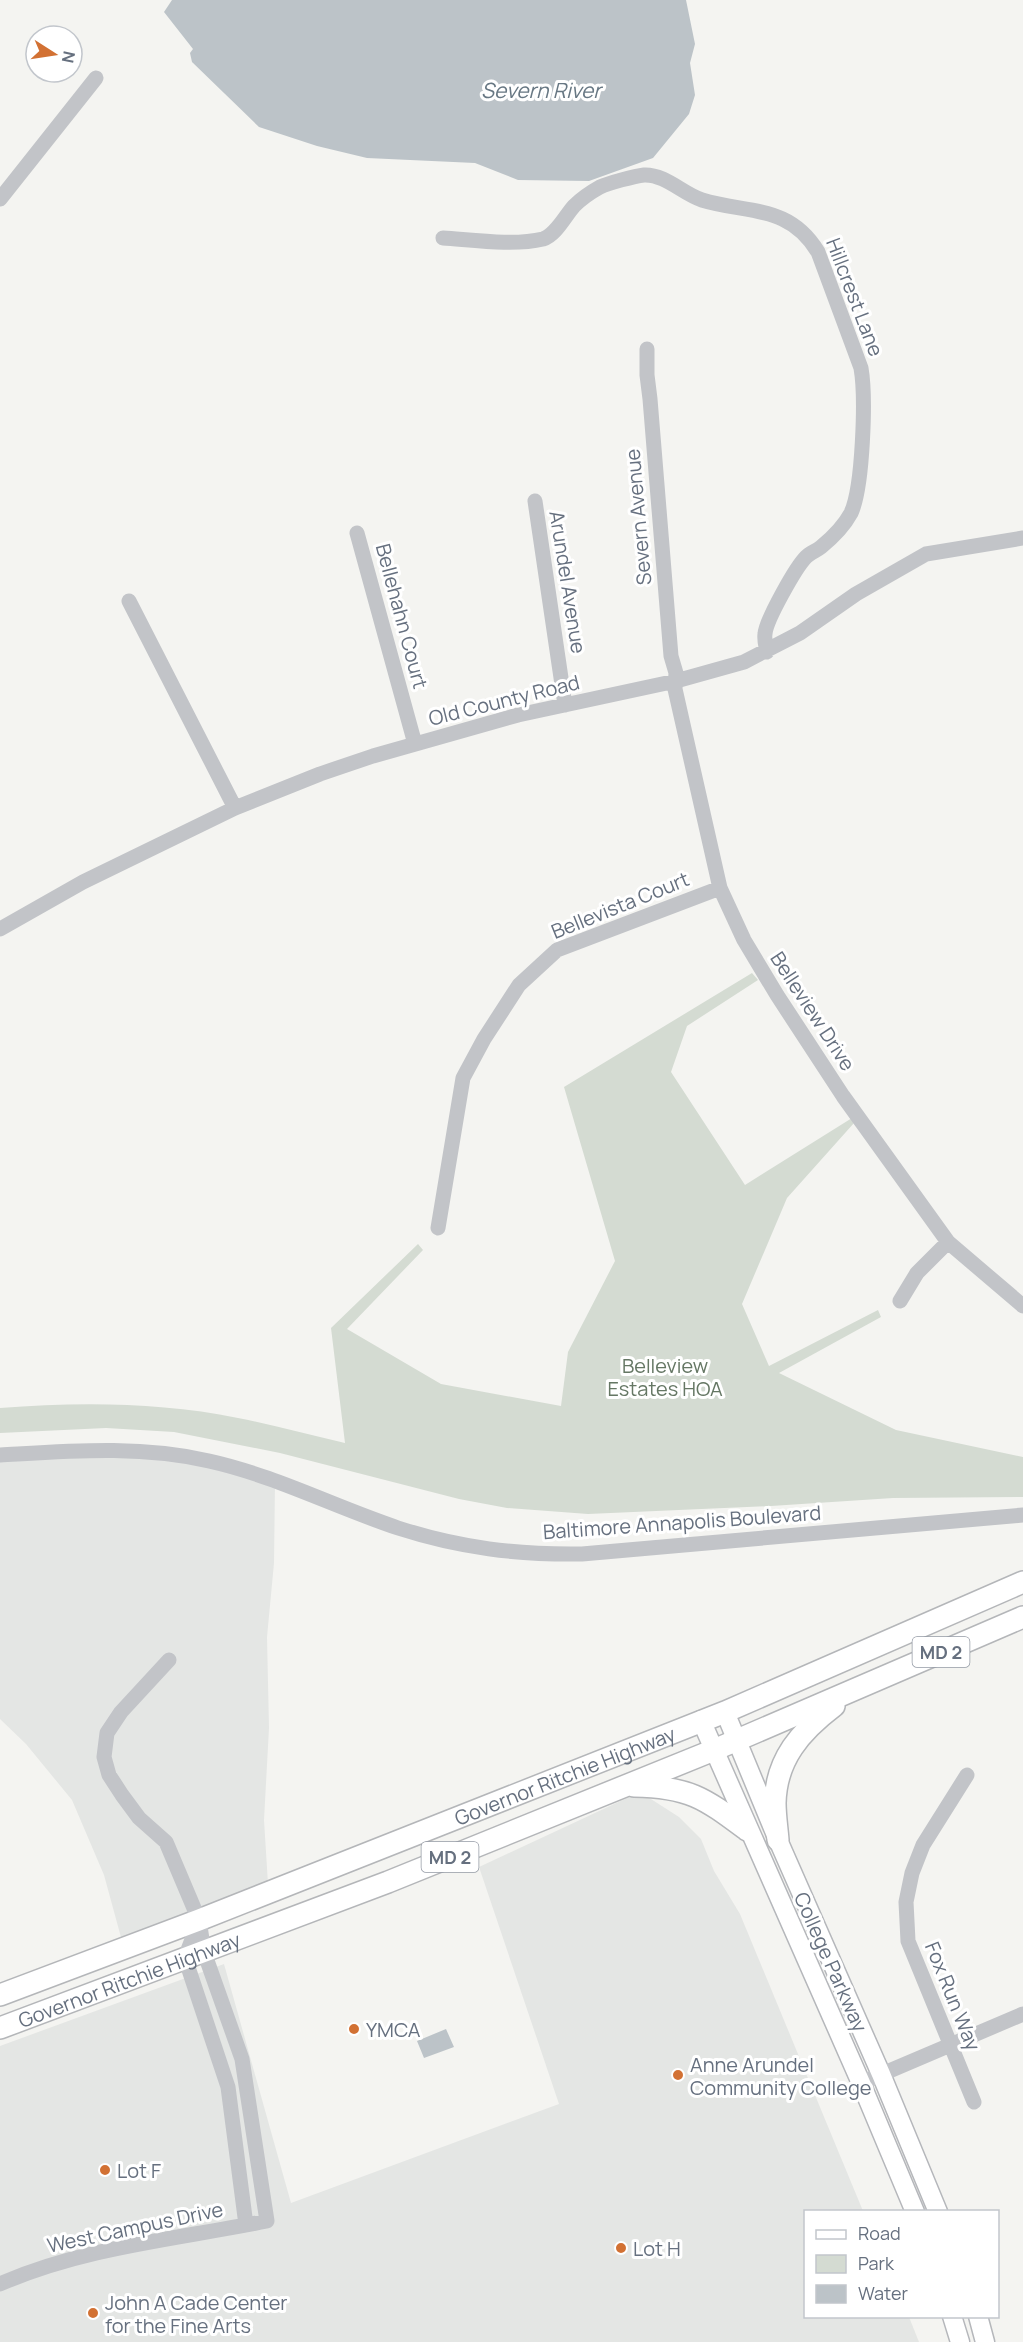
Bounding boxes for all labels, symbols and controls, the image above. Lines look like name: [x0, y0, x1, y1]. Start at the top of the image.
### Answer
north arrow: [24, 24, 84, 84]
text: N: [57, 49, 81, 65]
water label: Severn River: [481, 76, 603, 104]
street label: Hillcrest Lane: [820, 234, 890, 360]
street label: Severn Avenue: [619, 448, 657, 586]
street label: Arundel Avenue: [543, 509, 593, 655]
street label: Bellehahn Court: [370, 541, 434, 691]
street label: Old County Road: [426, 668, 582, 732]
street label: Bellevista Court: [547, 865, 693, 945]
street label: Belleview Drive: [764, 946, 862, 1076]
park label: Belleview Estates HOA: [607, 1352, 723, 1402]
street label: Baltimore Annapolis Boulevard: [542, 1499, 822, 1545]
road number: MD 2: [912, 1637, 970, 1667]
street label: Governor Ritchie Highway: [450, 1719, 680, 1831]
road number: MD 2: [422, 1842, 478, 1872]
street label: College Parkway: [788, 1888, 874, 2037]
street label: Governor Ritchie Highway: [14, 1925, 244, 2033]
street label: Fox Run Way: [919, 1938, 987, 2055]
place label: YMCA: [366, 2016, 421, 2043]
marker: YMCA: [347, 2022, 361, 2036]
place label: Anne Arundel Community College: [690, 2051, 871, 2101]
marker: Anne Arundel Community College: [671, 2068, 685, 2082]
place label: Lot F: [117, 2157, 161, 2184]
marker: Lot F: [98, 2163, 112, 2177]
street label: West Campus Drive: [45, 2195, 225, 2259]
legend: [804, 2210, 999, 2318]
text: Road: [858, 2221, 901, 2245]
place label: Lot H: [633, 2235, 681, 2262]
marker: Lot H: [614, 2241, 628, 2255]
text: Park: [858, 2251, 895, 2275]
text: Water: [858, 2281, 908, 2305]
place label: John A Cade Center for the Fine Arts: [105, 2289, 288, 2339]
marker: John A Cade Center for the Fine Arts: [86, 2306, 100, 2320]

